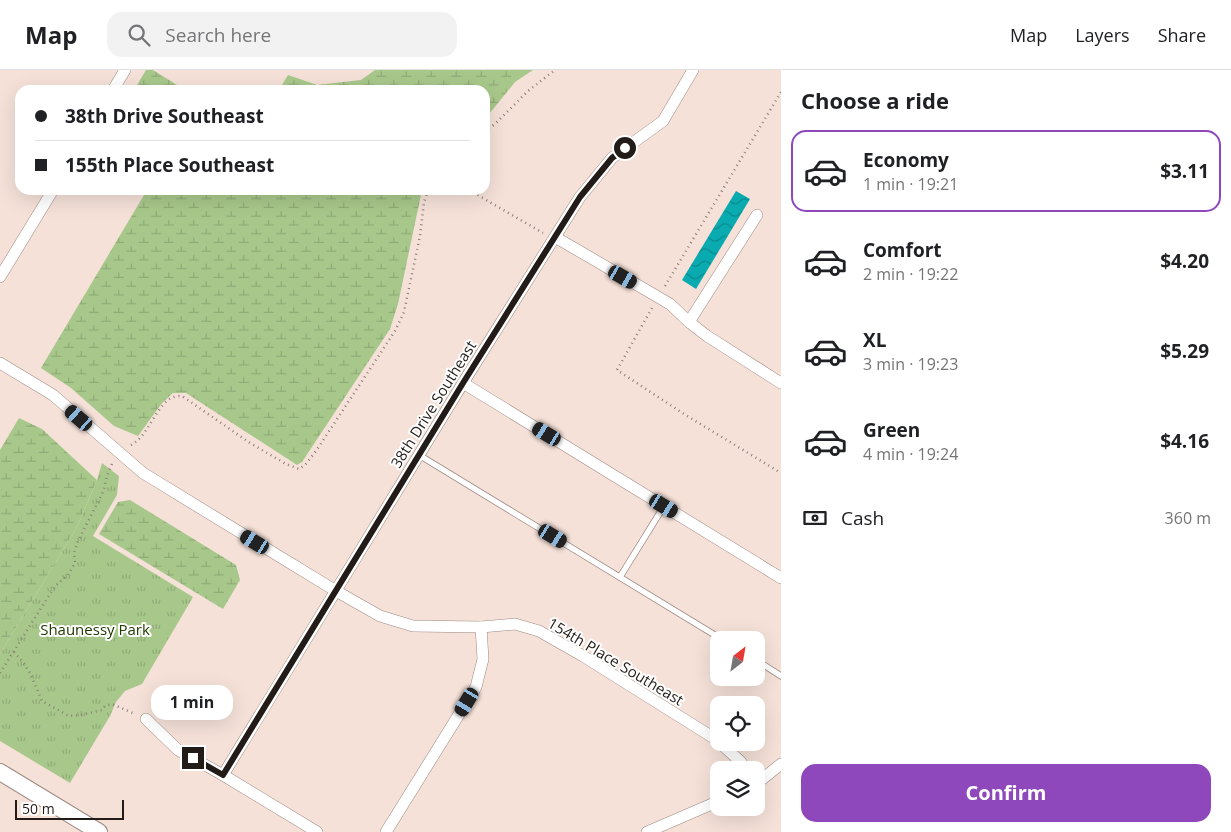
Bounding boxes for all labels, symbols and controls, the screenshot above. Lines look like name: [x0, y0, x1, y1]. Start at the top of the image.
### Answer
search box: [107, 12, 457, 57]
text: Map: [25, 18, 77, 51]
icon: search: [125, 21, 153, 49]
text: Search here: [165, 22, 271, 48]
text: Map: [1010, 23, 1047, 47]
text: Layers: [1075, 23, 1130, 47]
text: Share: [1158, 23, 1206, 47]
text: Choose a ride: [801, 85, 949, 115]
text: 38th Drive Southeast: [65, 103, 264, 129]
route start: [614, 137, 636, 159]
text: Economy: [863, 147, 949, 173]
icon: car: [803, 149, 848, 194]
text: 155th Place Southeast: [65, 152, 274, 178]
text: $3.11: [1160, 158, 1209, 184]
text: 1 min · 19:21: [863, 173, 958, 195]
text: Comfort: [863, 237, 942, 263]
icon: car: [803, 239, 848, 284]
text: $4.20: [1160, 248, 1209, 274]
car: [606, 263, 639, 291]
text: 2 min · 19:22: [863, 263, 958, 285]
text: XL: [863, 327, 886, 353]
icon: car: [803, 329, 848, 374]
street label: 38th Drive Southeast: [386, 337, 480, 471]
text: $5.29: [1160, 338, 1209, 364]
text: 3 min · 19:23: [863, 353, 958, 375]
car: [62, 402, 95, 434]
text: Green: [863, 417, 920, 443]
icon: car: [803, 419, 848, 464]
car: [530, 420, 563, 448]
text: $4.16: [1160, 428, 1209, 454]
text: 4 min · 19:24: [863, 443, 958, 465]
car: [647, 492, 680, 520]
icon: cash: [801, 504, 829, 532]
text: Cash: [841, 505, 884, 531]
text: 360 m: [1165, 507, 1211, 529]
car: [536, 522, 569, 550]
car: [238, 528, 271, 556]
street label: 154th Place Southeast: [544, 612, 688, 710]
park label: Shaunessy Park: [40, 619, 150, 639]
north arrow: [710, 631, 765, 686]
map controls: [710, 631, 765, 816]
car: [452, 685, 481, 719]
callout: 1 min: [152, 686, 234, 720]
text: 1 min: [170, 691, 214, 713]
button: locate: [710, 696, 765, 751]
route end: [182, 747, 204, 769]
button: layers: [710, 761, 765, 816]
button: Confirm: [801, 764, 1211, 822]
scale bar: [15, 797, 124, 820]
text: 50 m: [22, 799, 55, 818]

